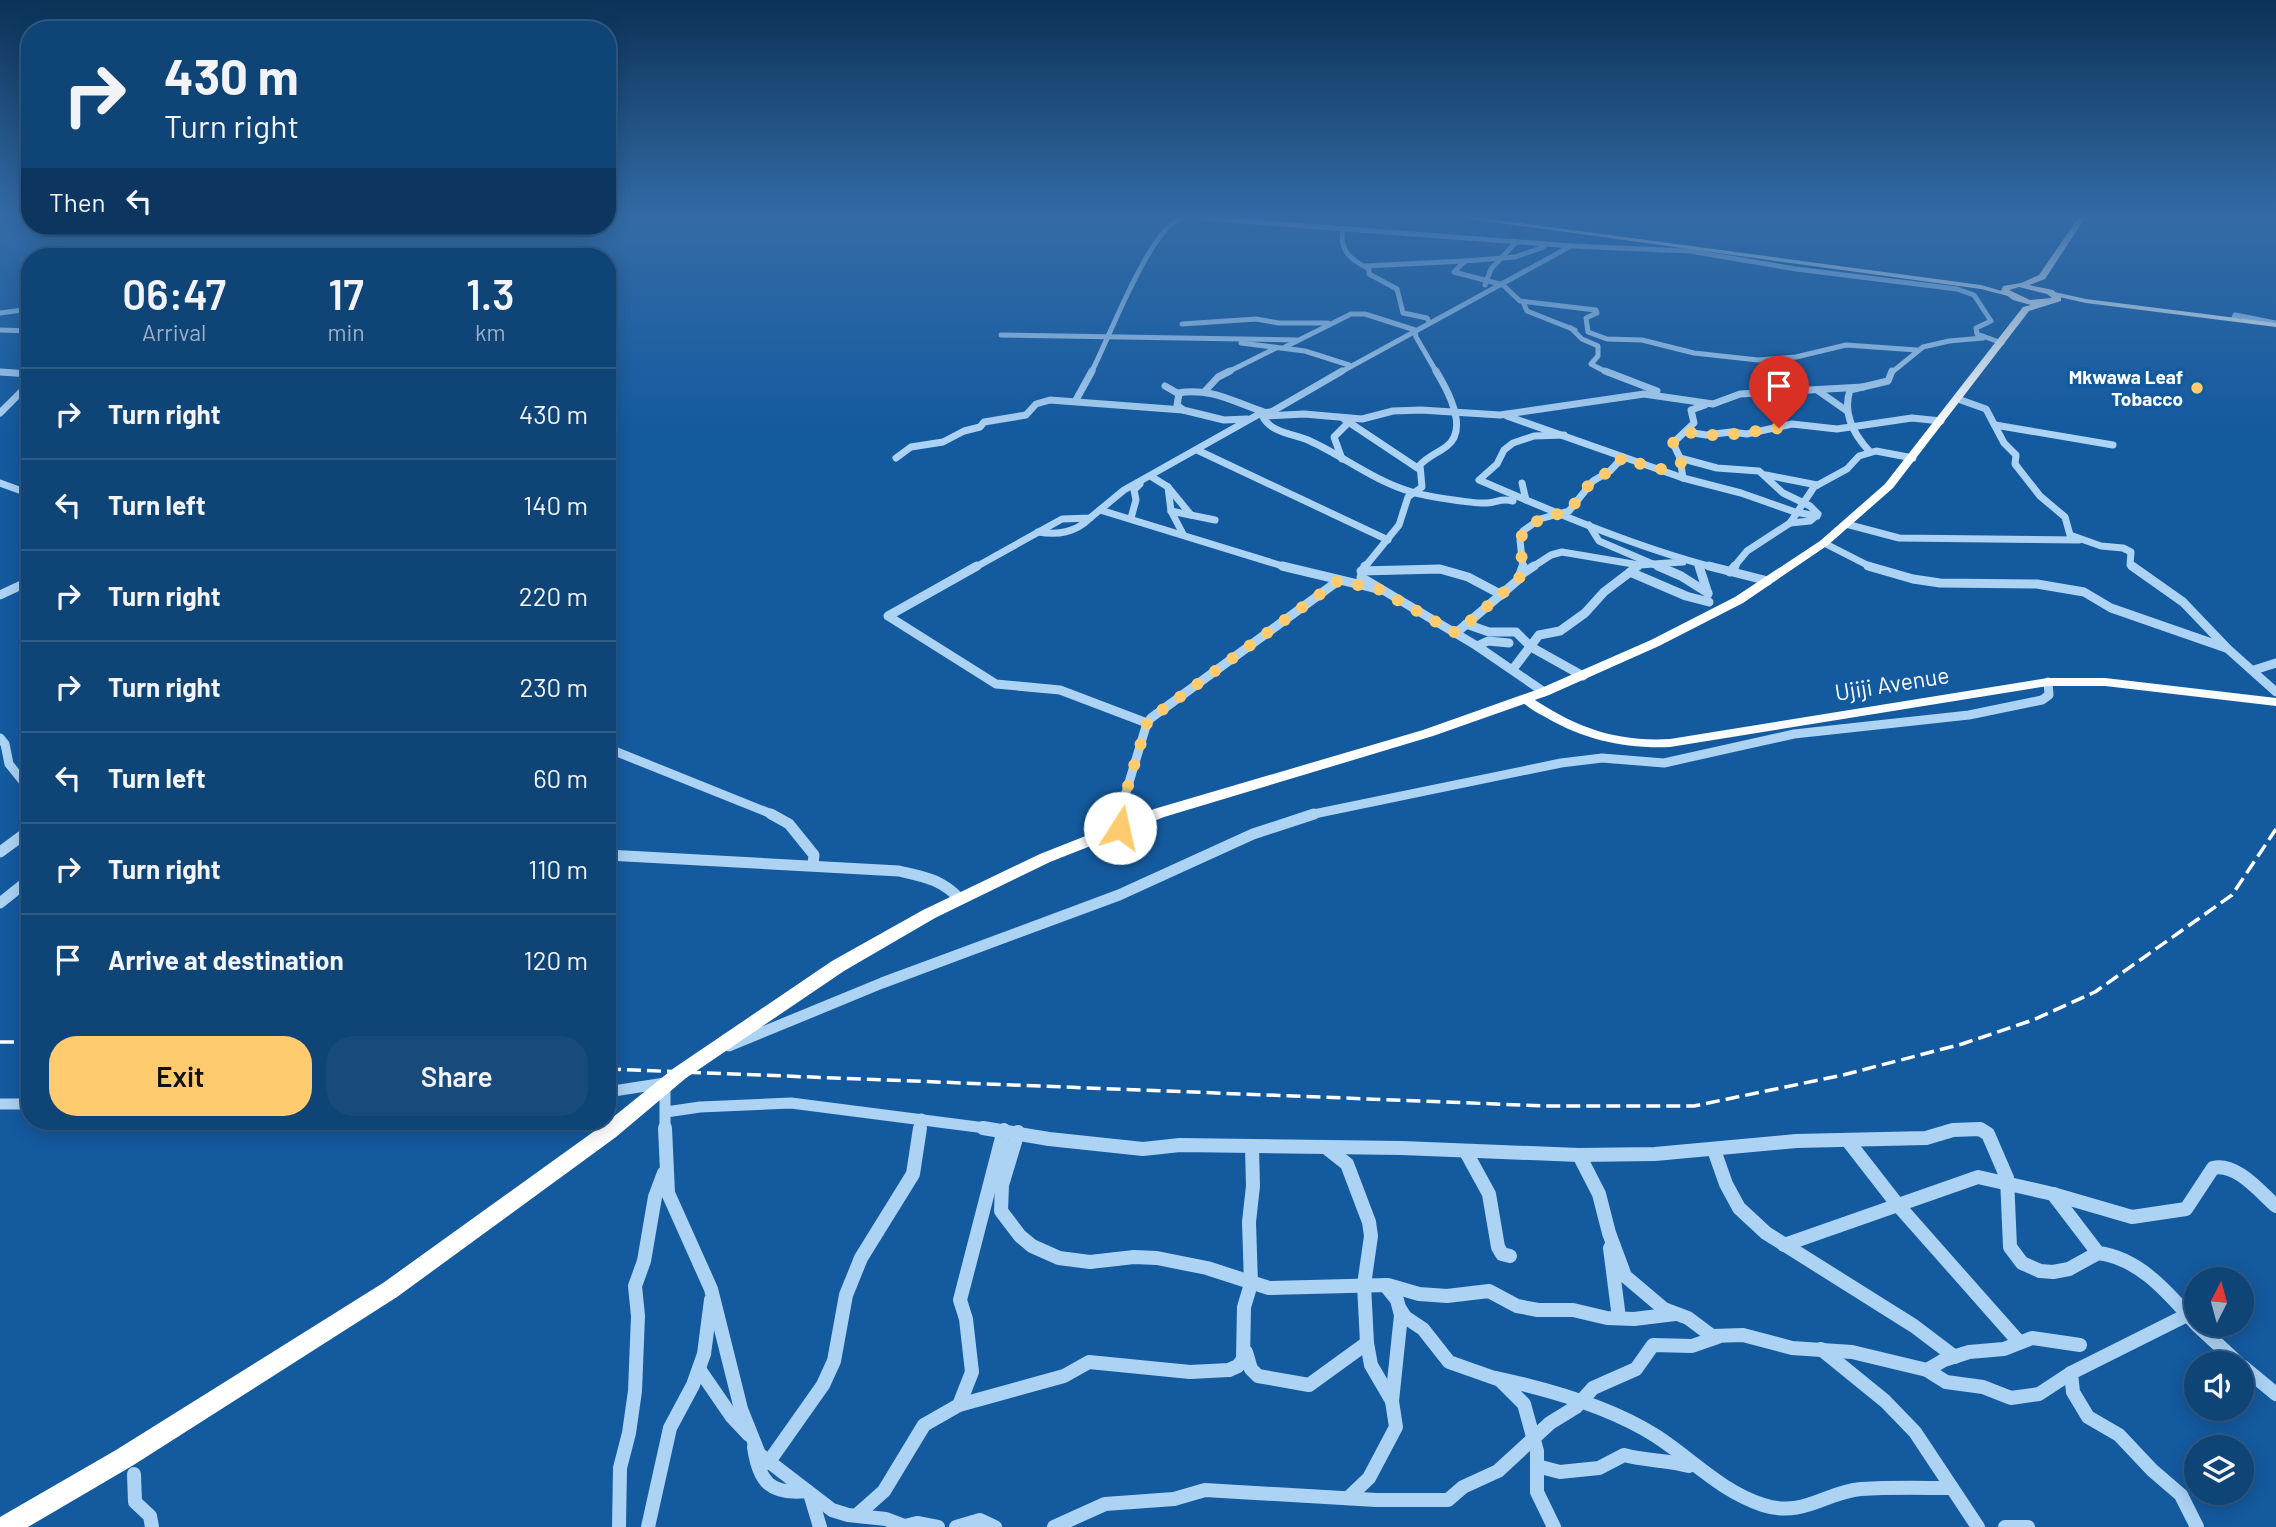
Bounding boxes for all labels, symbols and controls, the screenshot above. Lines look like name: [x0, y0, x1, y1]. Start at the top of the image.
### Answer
text: 430 m: [164, 46, 299, 105]
icon: right: [49, 49, 140, 140]
text: Turn right: [164, 106, 299, 144]
icon: left: [120, 182, 158, 220]
text: Then: [49, 186, 106, 217]
text: 06:47: [122, 268, 226, 318]
text: 17: [328, 268, 364, 318]
text: 1.3: [466, 268, 515, 318]
text: Arrival: [142, 318, 206, 346]
text: min: [327, 318, 365, 346]
text: km: [475, 318, 506, 346]
pin: [1749, 356, 1809, 428]
place label: Mkwawa Leaf Tobacco: [2069, 365, 2183, 410]
icon: arrive: [1760, 367, 1798, 405]
marker: Mkwawa Leaf Tobacco: [2189, 380, 2205, 396]
icon: right: [49, 395, 87, 433]
text: Turn right: [108, 398, 221, 429]
text: 430 m: [519, 398, 588, 429]
icon: left: [49, 486, 87, 524]
text: Turn left: [108, 489, 206, 520]
text: 140 m: [523, 489, 588, 520]
icon: right: [49, 577, 87, 615]
text: Turn right: [108, 580, 221, 611]
text: 220 m: [519, 580, 588, 611]
street label: Ujiji Avenue: [1833, 660, 1951, 706]
icon: right: [49, 668, 87, 706]
text: Turn right: [108, 671, 221, 702]
text: 230 m: [519, 671, 588, 702]
icon: left: [49, 759, 87, 797]
text: Turn left: [108, 762, 206, 793]
text: 60 m: [533, 762, 588, 793]
position arrow: [1083, 791, 1157, 865]
icon: right: [49, 850, 87, 888]
text: Turn right: [108, 853, 221, 884]
text: 110 m: [528, 853, 588, 884]
icon: arrive: [49, 941, 87, 979]
text: Arrive at destination: [108, 944, 344, 975]
text: 120 m: [524, 944, 588, 975]
button: Exit: [49, 1036, 312, 1116]
button: Share: [326, 1036, 588, 1116]
north arrow: [2184, 1267, 2254, 1337]
map controls: [2184, 1267, 2254, 1505]
button: sound: [2184, 1351, 2254, 1421]
button: layers: [2184, 1435, 2254, 1505]

